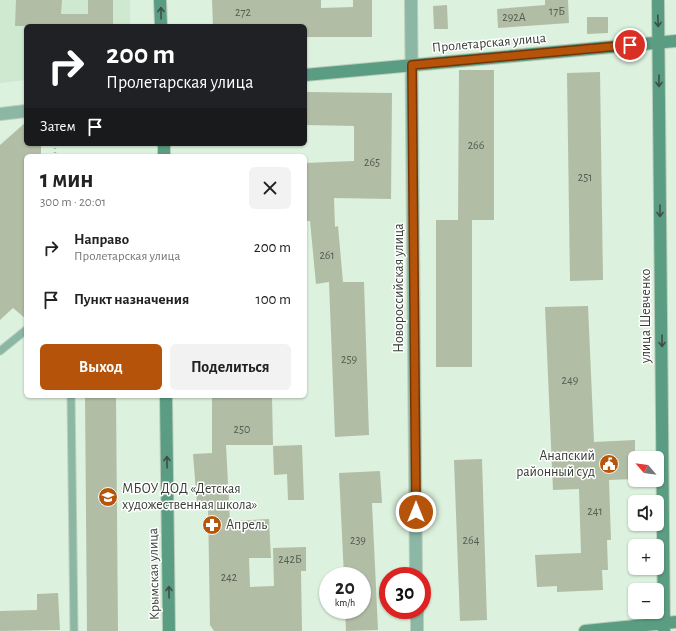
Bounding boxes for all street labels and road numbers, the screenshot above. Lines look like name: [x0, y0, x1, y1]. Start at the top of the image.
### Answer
street label: Пролетарская улица: [431, 31, 547, 55]
street label: Новороссийская улица: [392, 223, 406, 353]
street label: улица Шевченко: [639, 269, 653, 364]
street label: Крымская улица: [146, 527, 162, 620]

